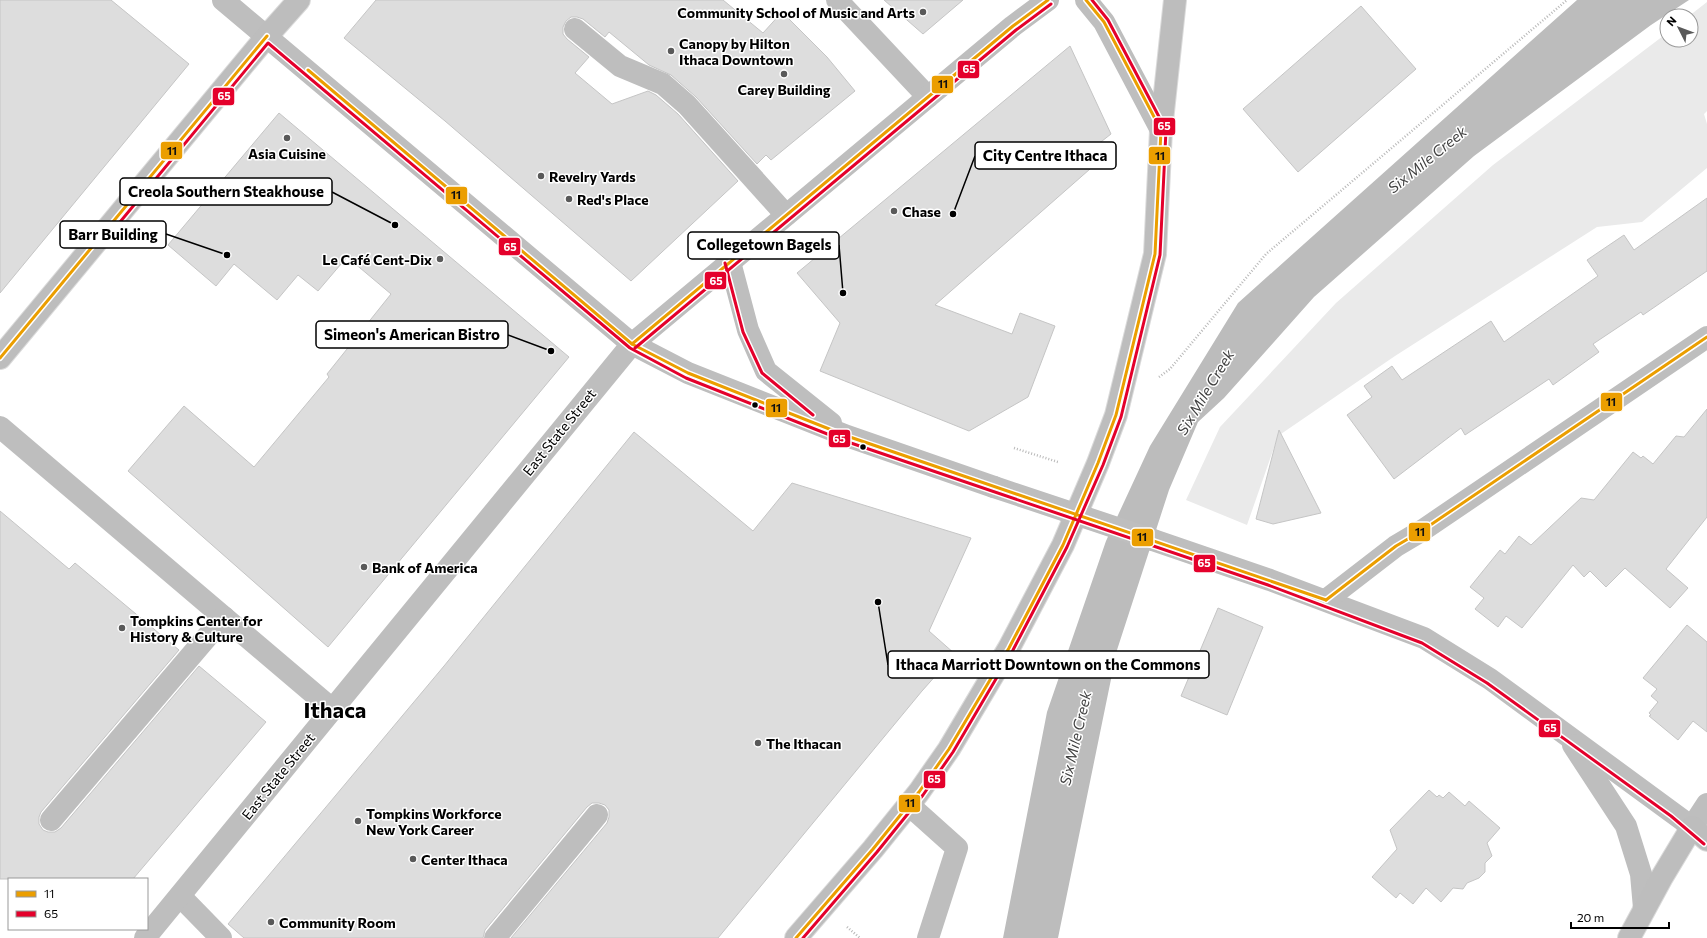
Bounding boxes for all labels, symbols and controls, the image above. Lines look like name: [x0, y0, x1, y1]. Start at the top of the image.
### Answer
place label: Community School of Music and Arts: [677, 4, 915, 21]
marker: Community School of Music and Arts: [918, 7, 928, 17]
north arrow: [1659, 8, 1699, 48]
text: N: [1664, 14, 1679, 28]
place label: Canopy by Hilton Ithaca Downtown: [679, 35, 793, 68]
marker: Canopy by Hilton Ithaca Downtown: [666, 46, 676, 56]
line badge: 65: [957, 60, 980, 79]
text: 65: [962, 62, 976, 75]
marker: Carey Building: [779, 69, 789, 79]
line badge: 11: [931, 75, 954, 94]
text: 11: [938, 77, 948, 90]
place label: Carey Building: [738, 81, 831, 98]
line badge: 65: [212, 87, 235, 106]
text: 65: [217, 89, 231, 102]
line badge: 65: [1153, 117, 1176, 136]
text: 65: [1157, 119, 1171, 132]
water label: Six Mile Creek: [1384, 121, 1471, 196]
marker: Asia Cuisine: [282, 133, 292, 143]
line badge: 11: [160, 141, 183, 160]
callout: City Centre Ithaca: [975, 142, 1116, 169]
text: 11: [167, 144, 177, 157]
place label: Asia Cuisine: [248, 145, 326, 162]
text: City Centre Ithaca: [983, 146, 1107, 164]
line badge: 11: [1148, 146, 1171, 165]
text: 11: [1155, 149, 1165, 162]
place label: Revelry Yards: [549, 168, 636, 185]
marker: Revelry Yards: [536, 171, 546, 181]
callout: Creola Southern Steakhouse: [120, 178, 332, 205]
text: Creola Southern Steakhouse: [128, 182, 324, 200]
line badge: 11: [445, 186, 468, 205]
text: 11: [451, 188, 461, 201]
place label: Red's Place: [577, 191, 649, 208]
marker: Red's Place: [564, 194, 574, 204]
place label: Chase: [902, 203, 941, 220]
marker: Chase: [889, 206, 899, 216]
callout: Barr Building: [60, 221, 166, 248]
text: Barr Building: [68, 225, 158, 243]
callout: Collegetown Bagels: [688, 232, 839, 259]
text: Collegetown Bagels: [696, 235, 832, 253]
line badge: 65: [498, 237, 521, 256]
text: 65: [503, 240, 517, 253]
place label: Le Café Cent-Dix: [322, 251, 432, 268]
marker: Le Café Cent-Dix: [435, 254, 445, 264]
line badge: 65: [704, 271, 727, 290]
text: 65: [709, 274, 723, 287]
callout: Simeon's American Bistro: [316, 321, 508, 348]
text: Simeon's American Bistro: [324, 325, 500, 343]
water label: Six Mile Creek: [1172, 345, 1238, 438]
street label: East State Street: [519, 385, 599, 479]
line badge: 11: [1600, 392, 1623, 412]
text: 11: [1606, 395, 1616, 408]
line badge: 11: [765, 398, 788, 418]
unlabelled marker: [750, 400, 760, 410]
text: 11: [771, 401, 781, 414]
line badge: 65: [828, 429, 851, 448]
text: 65: [832, 432, 846, 445]
unlabelled marker: [858, 442, 868, 452]
line badge: 11: [1408, 522, 1431, 542]
text: 11: [1415, 525, 1425, 538]
line badge: 11: [1131, 528, 1154, 547]
text: 11: [1137, 530, 1147, 543]
line badge: 65: [1193, 554, 1216, 573]
text: 65: [1197, 556, 1211, 569]
place label: Bank of America: [372, 559, 478, 576]
marker: Bank of America: [359, 562, 369, 572]
place label: Tompkins Center for History & Culture: [130, 612, 263, 645]
marker: Tompkins Center for History & Culture: [117, 623, 127, 633]
callout: Ithaca Marriott Downtown on the Commons: [888, 651, 1209, 678]
text: Ithaca Marriott Downtown on the Commons: [896, 655, 1200, 673]
water label: Six Mile Creek: [1055, 688, 1095, 787]
district label: Ithaca: [304, 696, 366, 723]
line badge: 65: [1538, 719, 1561, 738]
text: 65: [1543, 721, 1557, 734]
street label: East State Street: [238, 729, 318, 823]
place label: The Ithacan: [766, 735, 841, 752]
marker: The Ithacan: [753, 738, 763, 748]
line badge: 65: [923, 770, 946, 789]
text: 65: [927, 772, 941, 785]
line badge: 11: [898, 794, 921, 813]
text: 11: [905, 796, 915, 809]
place label: Tompkins Workforce New York Career: [366, 805, 502, 838]
marker: Tompkins Workforce New York Career: [353, 816, 363, 826]
place label: Center Ithaca: [421, 851, 508, 868]
marker: Center Ithaca: [408, 854, 418, 864]
legend: [8, 878, 148, 930]
text: 11: [44, 886, 54, 900]
scale bar: [1571, 904, 1669, 930]
text: 65: [44, 906, 58, 920]
text: 20 m: [1577, 910, 1604, 924]
place label: Community Room: [279, 914, 396, 931]
marker: Community Room: [266, 917, 276, 927]

